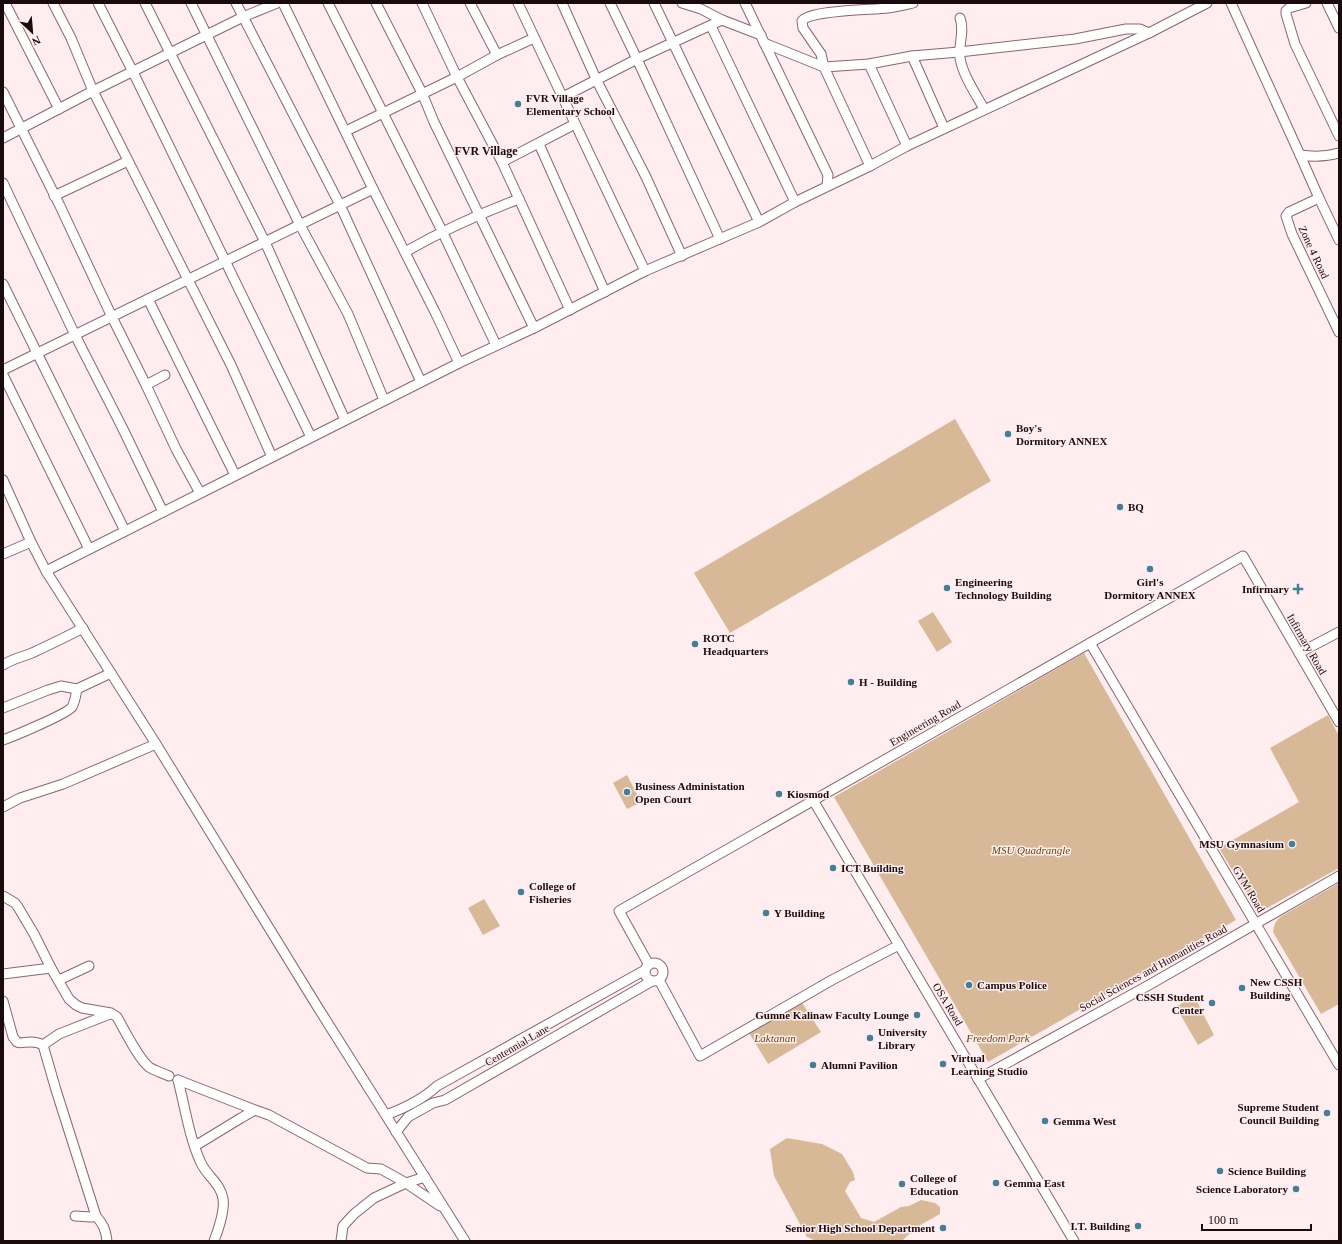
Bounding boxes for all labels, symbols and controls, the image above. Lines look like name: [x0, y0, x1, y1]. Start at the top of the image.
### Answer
north arrow: [12, 12, 52, 52]
text: N: [30, 34, 43, 48]
place label: FVR Village Elementary School: [526, 92, 615, 117]
marker: FVR Village Elementary School: [513, 99, 523, 109]
district label: FVR Village: [455, 144, 518, 158]
street label: Zone 4 Road: [1297, 224, 1332, 281]
place label: Boy's Dormitory ANNEX: [1016, 422, 1107, 447]
marker: Boy's Dormitory ANNEX: [1003, 429, 1013, 439]
place label: BQ: [1128, 501, 1144, 513]
marker: BQ: [1115, 502, 1125, 512]
marker: Girl's Dormitory ANNEX: [1145, 564, 1155, 574]
place label: Engineering Technology Building: [955, 576, 1052, 601]
place label: Girl's Dormitory ANNEX: [1104, 576, 1196, 601]
marker: Engineering Technology Building: [942, 583, 952, 593]
place label: Infirmary: [1242, 583, 1289, 595]
marker: Infirmary: [1292, 583, 1304, 595]
street label: Infirmary Road: [1285, 612, 1329, 677]
place label: ROTC Headquarters: [703, 632, 769, 657]
marker: ROTC Headquarters: [690, 639, 700, 649]
place label: H - Building: [859, 676, 918, 688]
marker: H - Building: [846, 677, 856, 687]
street label: Engineering Road: [887, 698, 963, 748]
place label: Business Administation Open Court: [635, 780, 745, 805]
marker: Business Administation Open Court: [622, 787, 632, 797]
place label: Kiosmod: [787, 788, 829, 800]
marker: Kiosmod: [774, 789, 784, 799]
place label: MSU Gymnasium: [1199, 838, 1284, 850]
marker: MSU Gymnasium: [1287, 839, 1297, 849]
park label: MSU Quadrangle: [991, 844, 1070, 856]
place label: ICT Building: [841, 862, 904, 874]
marker: ICT Building: [828, 863, 838, 873]
street label: GYM Road: [1231, 864, 1268, 915]
place label: College of Fisheries: [529, 880, 576, 905]
marker: College of Fisheries: [516, 887, 526, 897]
place label: Y Building: [774, 907, 825, 919]
marker: Y Building: [761, 908, 771, 918]
street label: Social Sciences and Humanities Road: [1077, 922, 1229, 1014]
place label: New CSSH Building: [1250, 976, 1303, 1001]
place label: Campus Police: [977, 979, 1047, 991]
marker: Campus Police: [964, 980, 974, 990]
street label: OSA Road: [931, 981, 966, 1028]
marker: New CSSH Building: [1237, 983, 1247, 993]
place label: CSSH Student Center: [1136, 991, 1204, 1016]
marker: CSSH Student Center: [1207, 998, 1217, 1008]
place label: Gumne Kalinaw Faculty Lounge: [755, 1009, 909, 1021]
marker: Gumne Kalinaw Faculty Lounge: [912, 1010, 922, 1020]
street label: Centennial Lane: [483, 1022, 551, 1068]
place label: University Library: [878, 1026, 927, 1051]
park label: Laktanan: [753, 1032, 796, 1044]
park label: Freedom Park: [965, 1032, 1031, 1044]
marker: University Library: [865, 1033, 875, 1043]
place label: Virtual Learning Studio: [951, 1052, 1028, 1077]
place label: Alumni Pavilion: [821, 1059, 898, 1071]
marker: Virtual Learning Studio: [938, 1059, 948, 1069]
marker: Alumni Pavilion: [808, 1060, 818, 1070]
place label: Supreme Student Council Building: [1238, 1101, 1319, 1126]
marker: Supreme Student Council Building: [1322, 1108, 1332, 1118]
place label: Gemma West: [1053, 1115, 1116, 1127]
marker: Gemma West: [1040, 1116, 1050, 1126]
place label: Science Building: [1228, 1165, 1306, 1177]
marker: Science Building: [1215, 1166, 1225, 1176]
place label: College of Education: [910, 1172, 958, 1197]
place label: Gemma East: [1004, 1177, 1065, 1189]
marker: Gemma East: [991, 1178, 1001, 1188]
marker: College of Education: [897, 1179, 907, 1189]
place label: Science Laboratory: [1196, 1183, 1289, 1195]
marker: Science Laboratory: [1291, 1184, 1301, 1194]
scale bar: [1202, 1206, 1311, 1232]
text: 100 m: [1208, 1213, 1239, 1227]
place label: I.T. Building: [1071, 1220, 1130, 1232]
marker: I.T. Building: [1133, 1221, 1143, 1231]
place label: Senior High School Department: [785, 1222, 935, 1234]
marker: Senior High School Department: [938, 1223, 948, 1233]

